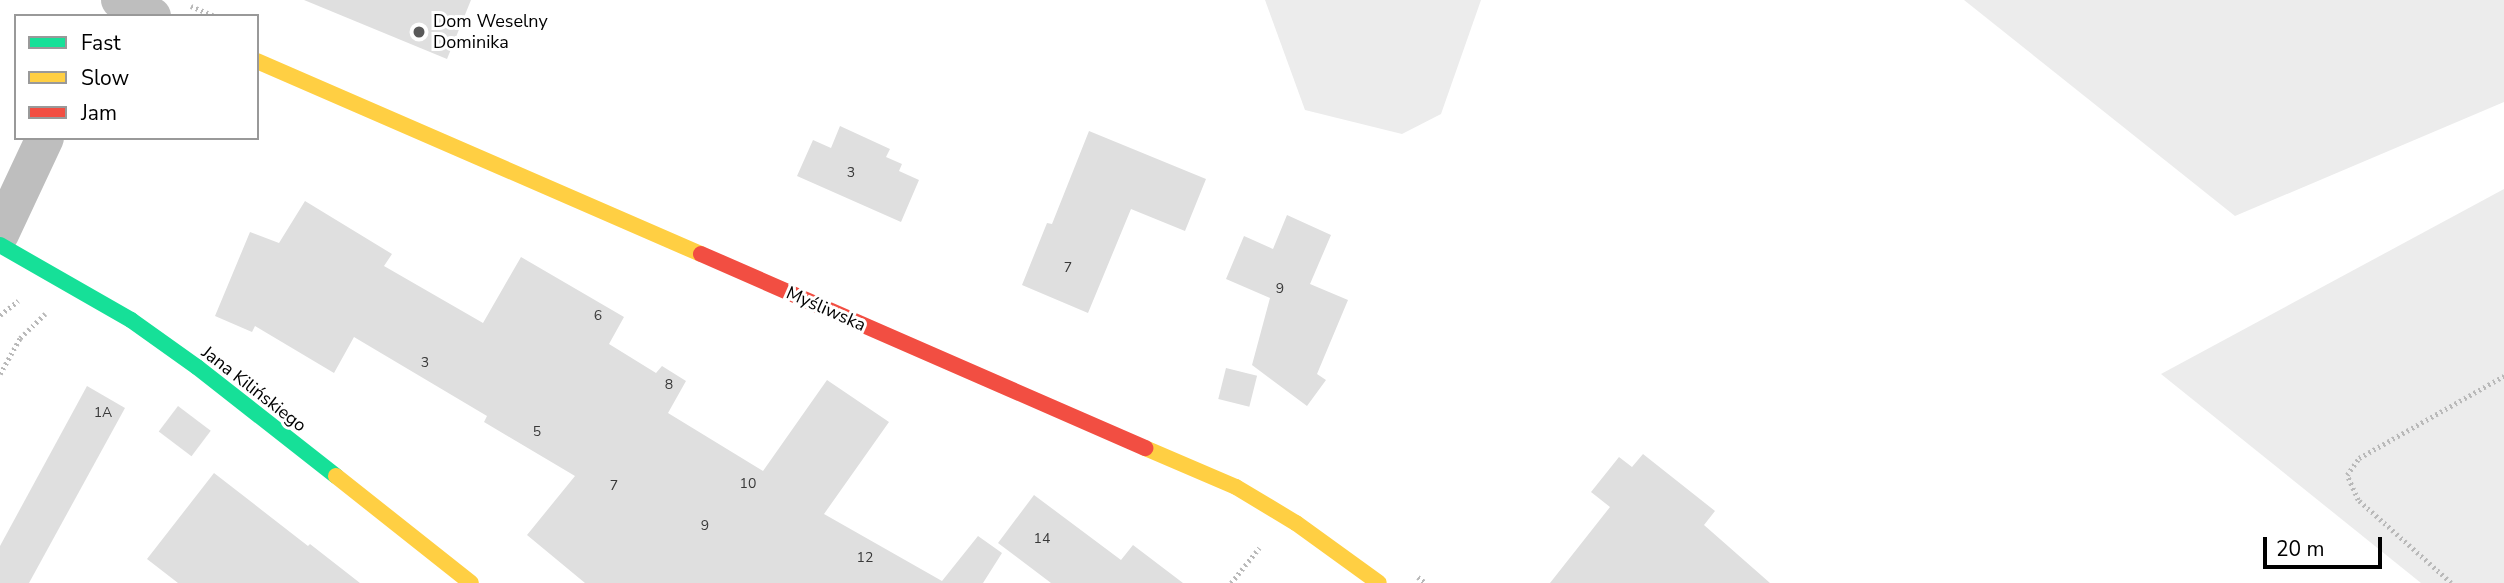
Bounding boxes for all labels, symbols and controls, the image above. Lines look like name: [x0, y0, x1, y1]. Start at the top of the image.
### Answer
place label: Dom Weselny Dominika: [433, 11, 548, 54]
legend: [14, 14, 259, 140]
marker: Dom Weselny Dominika: [411, 24, 427, 40]
text: Fast: [81, 29, 121, 57]
text: Slow: [81, 64, 129, 92]
text: Jam: [81, 99, 117, 127]
house number: 3: [847, 165, 855, 181]
house number: 7: [1064, 260, 1072, 276]
house number: 9: [1276, 281, 1284, 297]
street label: Myśliwska: [783, 282, 869, 336]
house number: 6: [594, 308, 602, 324]
street label: Jana Kilińskiego: [197, 341, 311, 437]
house number: 3: [421, 355, 429, 371]
house number: 8: [665, 377, 673, 393]
house number: 1A: [94, 405, 112, 421]
house number: 5: [533, 424, 541, 440]
house number: 10: [740, 476, 756, 492]
house number: 7: [610, 478, 618, 494]
house number: 9: [701, 518, 709, 534]
scale bar: [2266, 524, 2385, 568]
house number: 14: [1034, 531, 1050, 547]
text: 20 m: [2276, 535, 2325, 563]
house number: 12: [857, 550, 873, 566]

